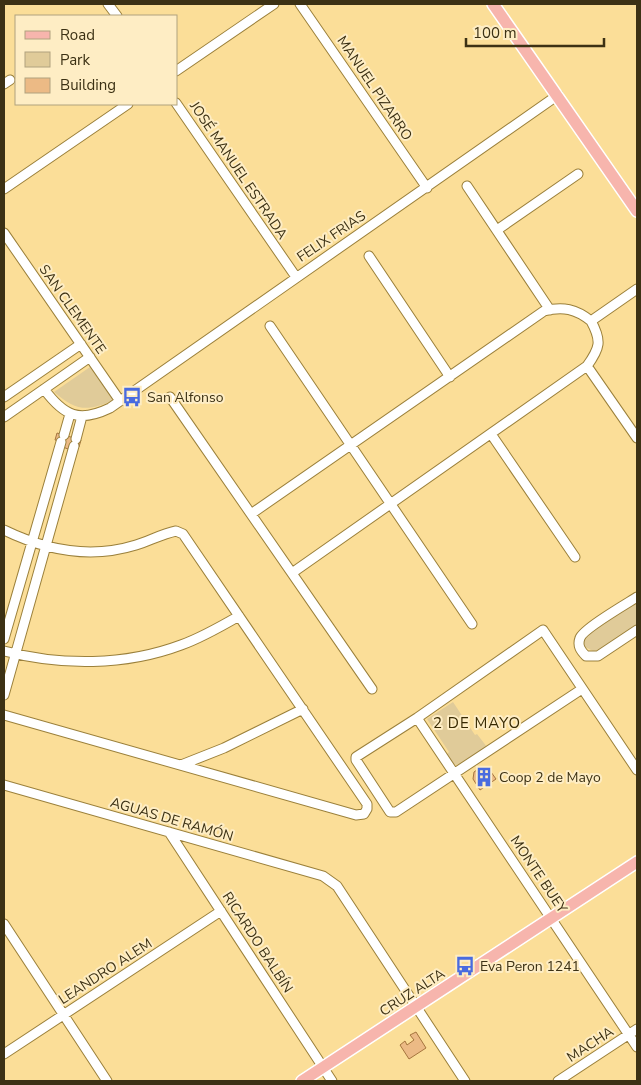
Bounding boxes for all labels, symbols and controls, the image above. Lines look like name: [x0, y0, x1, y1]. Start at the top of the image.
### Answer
legend: [15, 15, 178, 105]
scale bar: [466, 15, 604, 47]
text: 100 m: [473, 23, 517, 43]
text: Road: [60, 25, 95, 45]
street label: MANUEL PIZARRO: [333, 32, 417, 144]
text: Park: [60, 50, 90, 70]
text: Building: [60, 75, 116, 95]
street label: JOSÉ MANUEL ESTRADA: [185, 97, 292, 243]
street label: FELIX FRIAS: [293, 206, 370, 266]
street label: SAN CLEMENTE: [35, 261, 110, 358]
bus stop icon: San Alfonso: [121, 386, 143, 408]
place label: San Alfonso: [147, 388, 224, 407]
district label: 2 DE MAYO: [433, 713, 521, 733]
building icon: Coop 2 de Mayo: [473, 766, 495, 788]
place label: Coop 2 de Mayo: [499, 768, 601, 787]
street label: AGUAS DE RAMÓN: [108, 793, 236, 846]
street label: MONTE BUEY: [506, 832, 572, 917]
street label: RICARDO BALBÍN: [218, 888, 297, 997]
street label: LEANDRO ALEM: [55, 934, 156, 1009]
bus stop icon: Eva Peron 1241: [454, 955, 476, 977]
place label: Eva Peron 1241: [480, 957, 580, 976]
street label: CRUZ ALTA: [376, 964, 449, 1021]
street label: MACHA: [563, 1022, 617, 1067]

